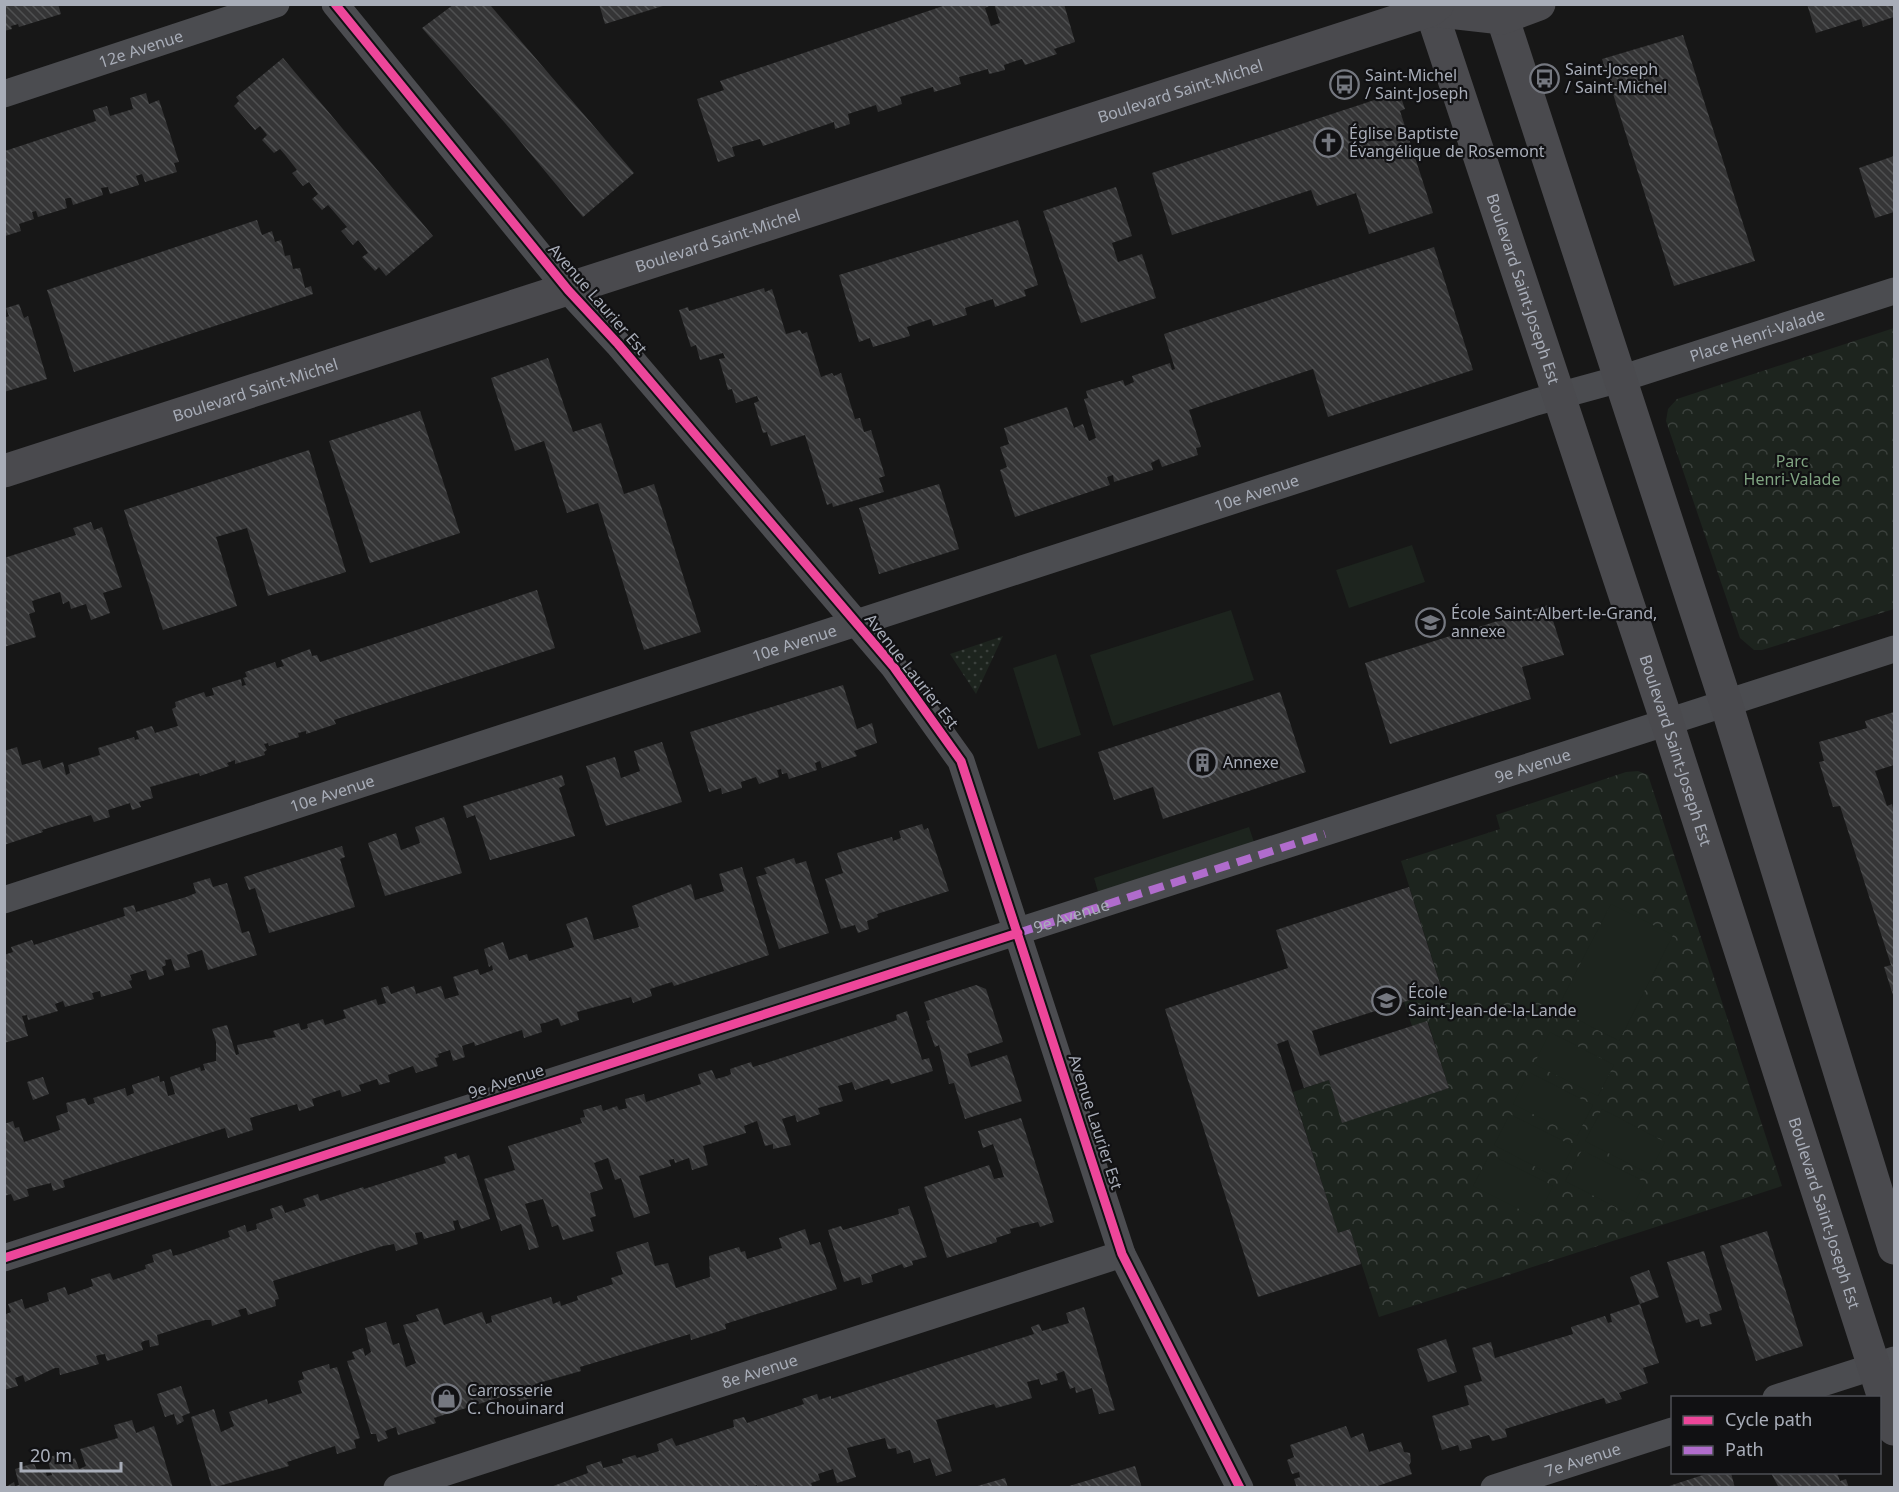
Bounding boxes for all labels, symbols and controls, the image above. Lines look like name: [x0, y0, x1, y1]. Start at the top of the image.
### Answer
street label: 12e Avenue: [96, 25, 186, 73]
street label: Boulevard Saint-Michel: [1095, 54, 1266, 128]
place label: Saint-Joseph / Saint-Michel: [1565, 58, 1667, 98]
bus stop icon: Saint-Joseph / Saint-Michel: [1528, 62, 1560, 94]
place label: Saint-Michel / Saint-Joseph: [1365, 64, 1468, 104]
bus stop icon: Saint-Michel / Saint-Joseph: [1328, 68, 1360, 100]
place label: Église Baptiste Évangélique de Rosemont: [1349, 122, 1545, 162]
church icon: Église Baptiste Évangélique de Rosemont: [1312, 126, 1344, 158]
street label: Boulevard Saint-Joseph Est: [1481, 190, 1565, 387]
street label: Boulevard Saint-Michel: [632, 203, 803, 277]
street label: Avenue Laurier Est: [544, 239, 653, 359]
street label: Place Henri-Valade: [1687, 303, 1827, 367]
street label: Boulevard Saint-Michel: [170, 353, 341, 427]
park label: Parc Henri-Valade: [1744, 450, 1840, 490]
street label: 10e Avenue: [1211, 469, 1302, 517]
place label: École Saint-Albert-le-Grand, annexe: [1451, 602, 1657, 642]
school or university icon: École Saint-Albert-le-Grand, annexe: [1414, 606, 1446, 638]
street label: Avenue Laurier Est: [860, 609, 964, 733]
street label: 10e Avenue: [749, 619, 839, 667]
street label: Boulevard Saint-Joseph Est: [1634, 652, 1717, 849]
street label: 9e Avenue: [1492, 743, 1573, 788]
building icon: Annexe: [1186, 746, 1218, 778]
place label: Annexe: [1223, 751, 1279, 773]
street label: 10e Avenue: [287, 769, 377, 817]
street label: 9e Avenue: [1031, 893, 1112, 938]
place label: École Saint-Jean-de-la-Lande: [1408, 981, 1577, 1021]
school or university icon: École Saint-Jean-de-la-Lande: [1371, 985, 1403, 1017]
street label: Avenue Laurier Est: [1064, 1052, 1128, 1192]
street label: 9e Avenue: [465, 1058, 547, 1104]
street label: Boulevard Saint-Joseph Est: [1784, 1114, 1866, 1312]
street label: 8e Avenue: [719, 1348, 800, 1394]
place label: Carrosserie C. Chouinard: [467, 1379, 564, 1419]
shop icon: Carrosserie C. Chouinard: [430, 1383, 462, 1415]
legend: [1671, 1396, 1881, 1474]
text: Cycle path: [1725, 1407, 1812, 1431]
scale bar: [21, 1435, 122, 1473]
street label: 7e Avenue: [1542, 1437, 1623, 1482]
text: Path: [1725, 1437, 1764, 1461]
text: 20 m: [30, 1443, 72, 1467]

